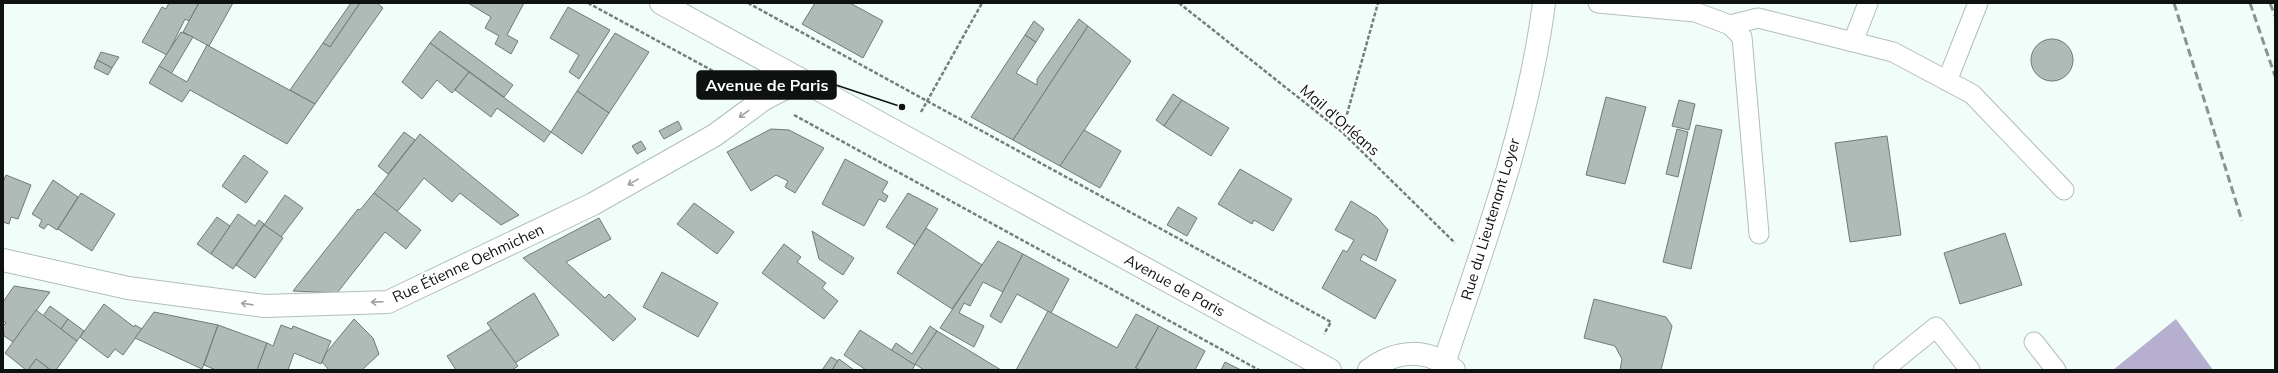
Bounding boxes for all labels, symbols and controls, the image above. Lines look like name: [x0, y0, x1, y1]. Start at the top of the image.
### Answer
callout: Avenue de Paris: [697, 71, 836, 99]
text: Avenue de Paris: [706, 75, 828, 95]
street label: Mail d'Orléans: [1296, 80, 1384, 160]
one-way arrow: [739, 110, 750, 118]
street label: Rue du Lieutenant Loyer: [1456, 135, 1524, 302]
one-way arrow: [627, 178, 639, 186]
street label: Rue Étienne Oehmichen: [389, 220, 547, 306]
street label: Avenue de Paris: [1121, 250, 1229, 320]
one-way arrow: [371, 298, 384, 306]
one-way arrow: [241, 300, 254, 308]

